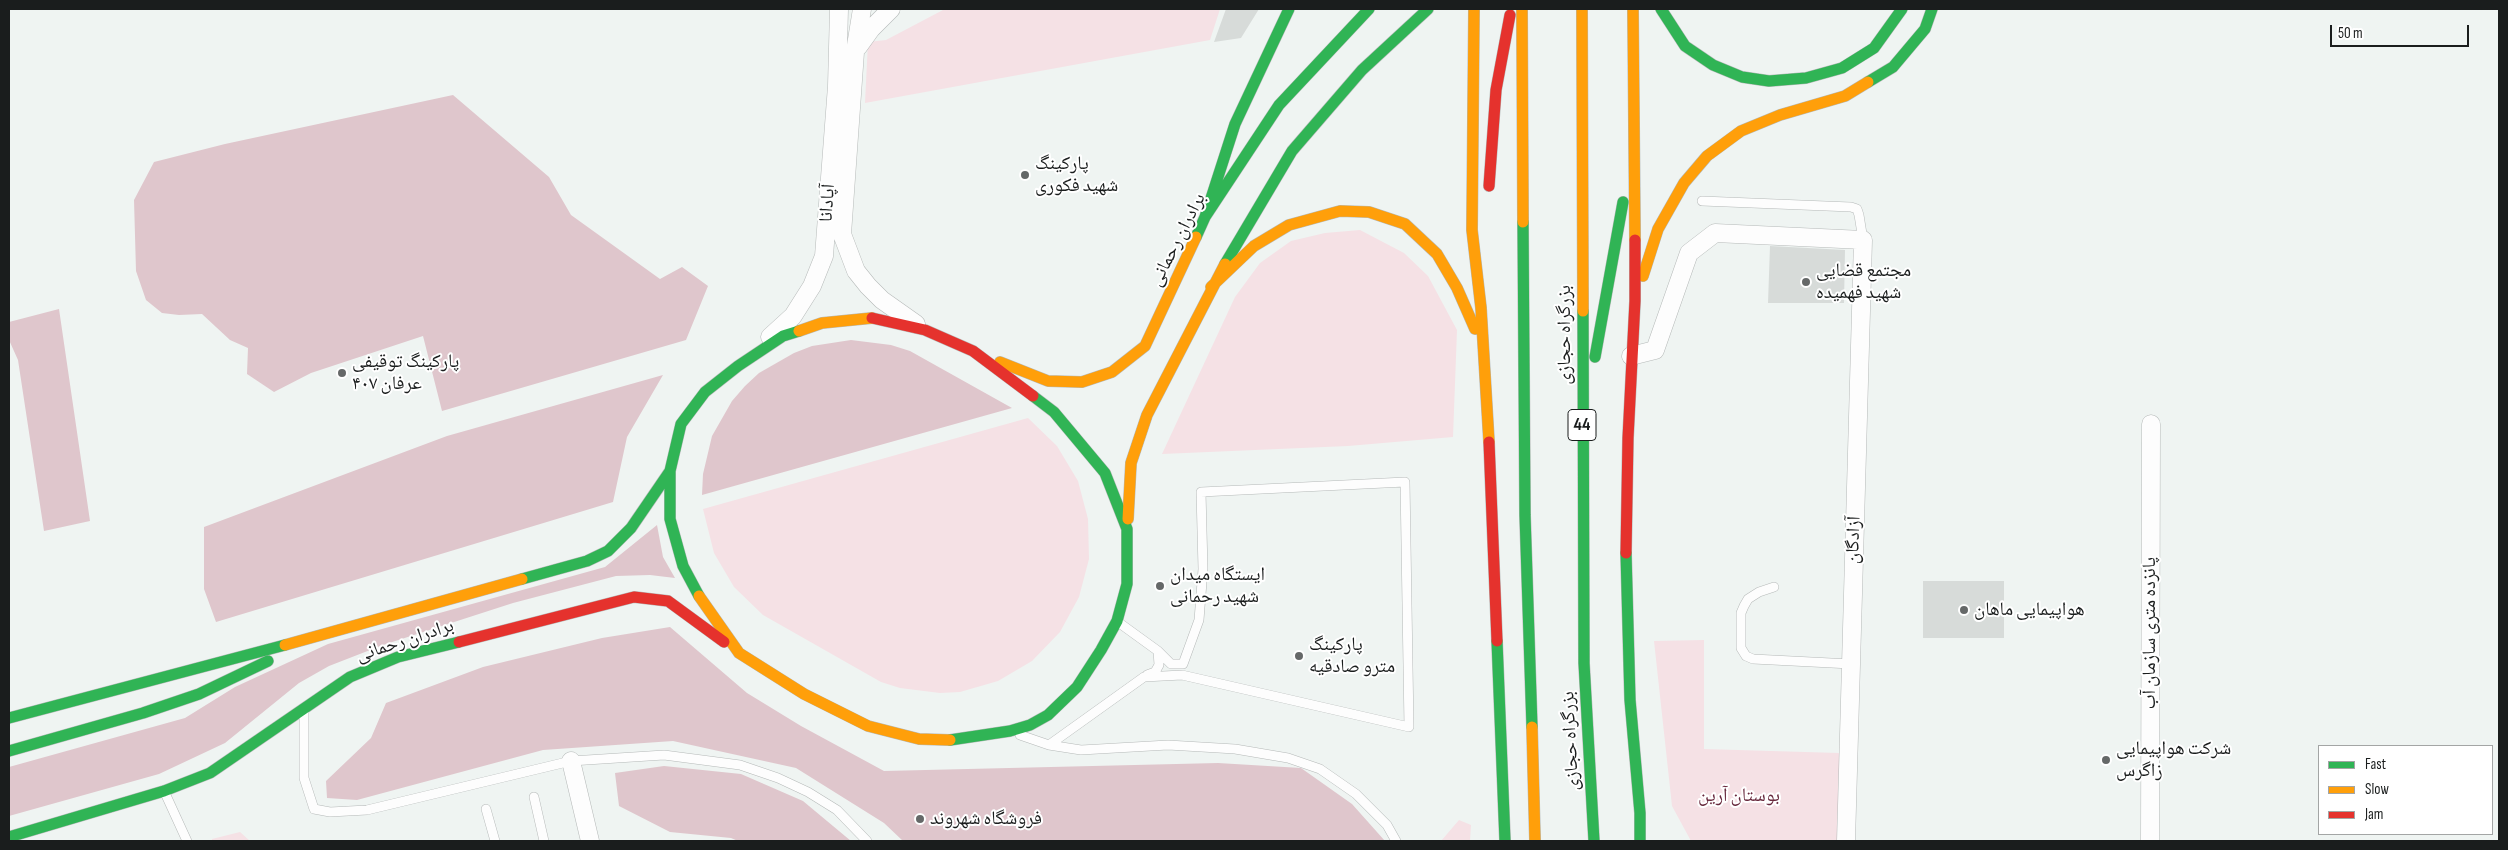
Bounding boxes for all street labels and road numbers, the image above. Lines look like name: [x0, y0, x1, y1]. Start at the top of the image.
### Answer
street label: آپادانا: [815, 183, 841, 223]
street label: برادران رحمانی: [1145, 190, 1211, 290]
street label: بزرگراه حجازی: [1554, 285, 1576, 385]
road number: 44: [1568, 410, 1596, 440]
street label: آزادگان: [1842, 516, 1866, 564]
street label: پانزده متری سازمان آب: [2139, 557, 2161, 709]
street label: برادران رحمانی: [353, 614, 457, 668]
street label: بزرگراه حجازی: [1557, 691, 1585, 791]

